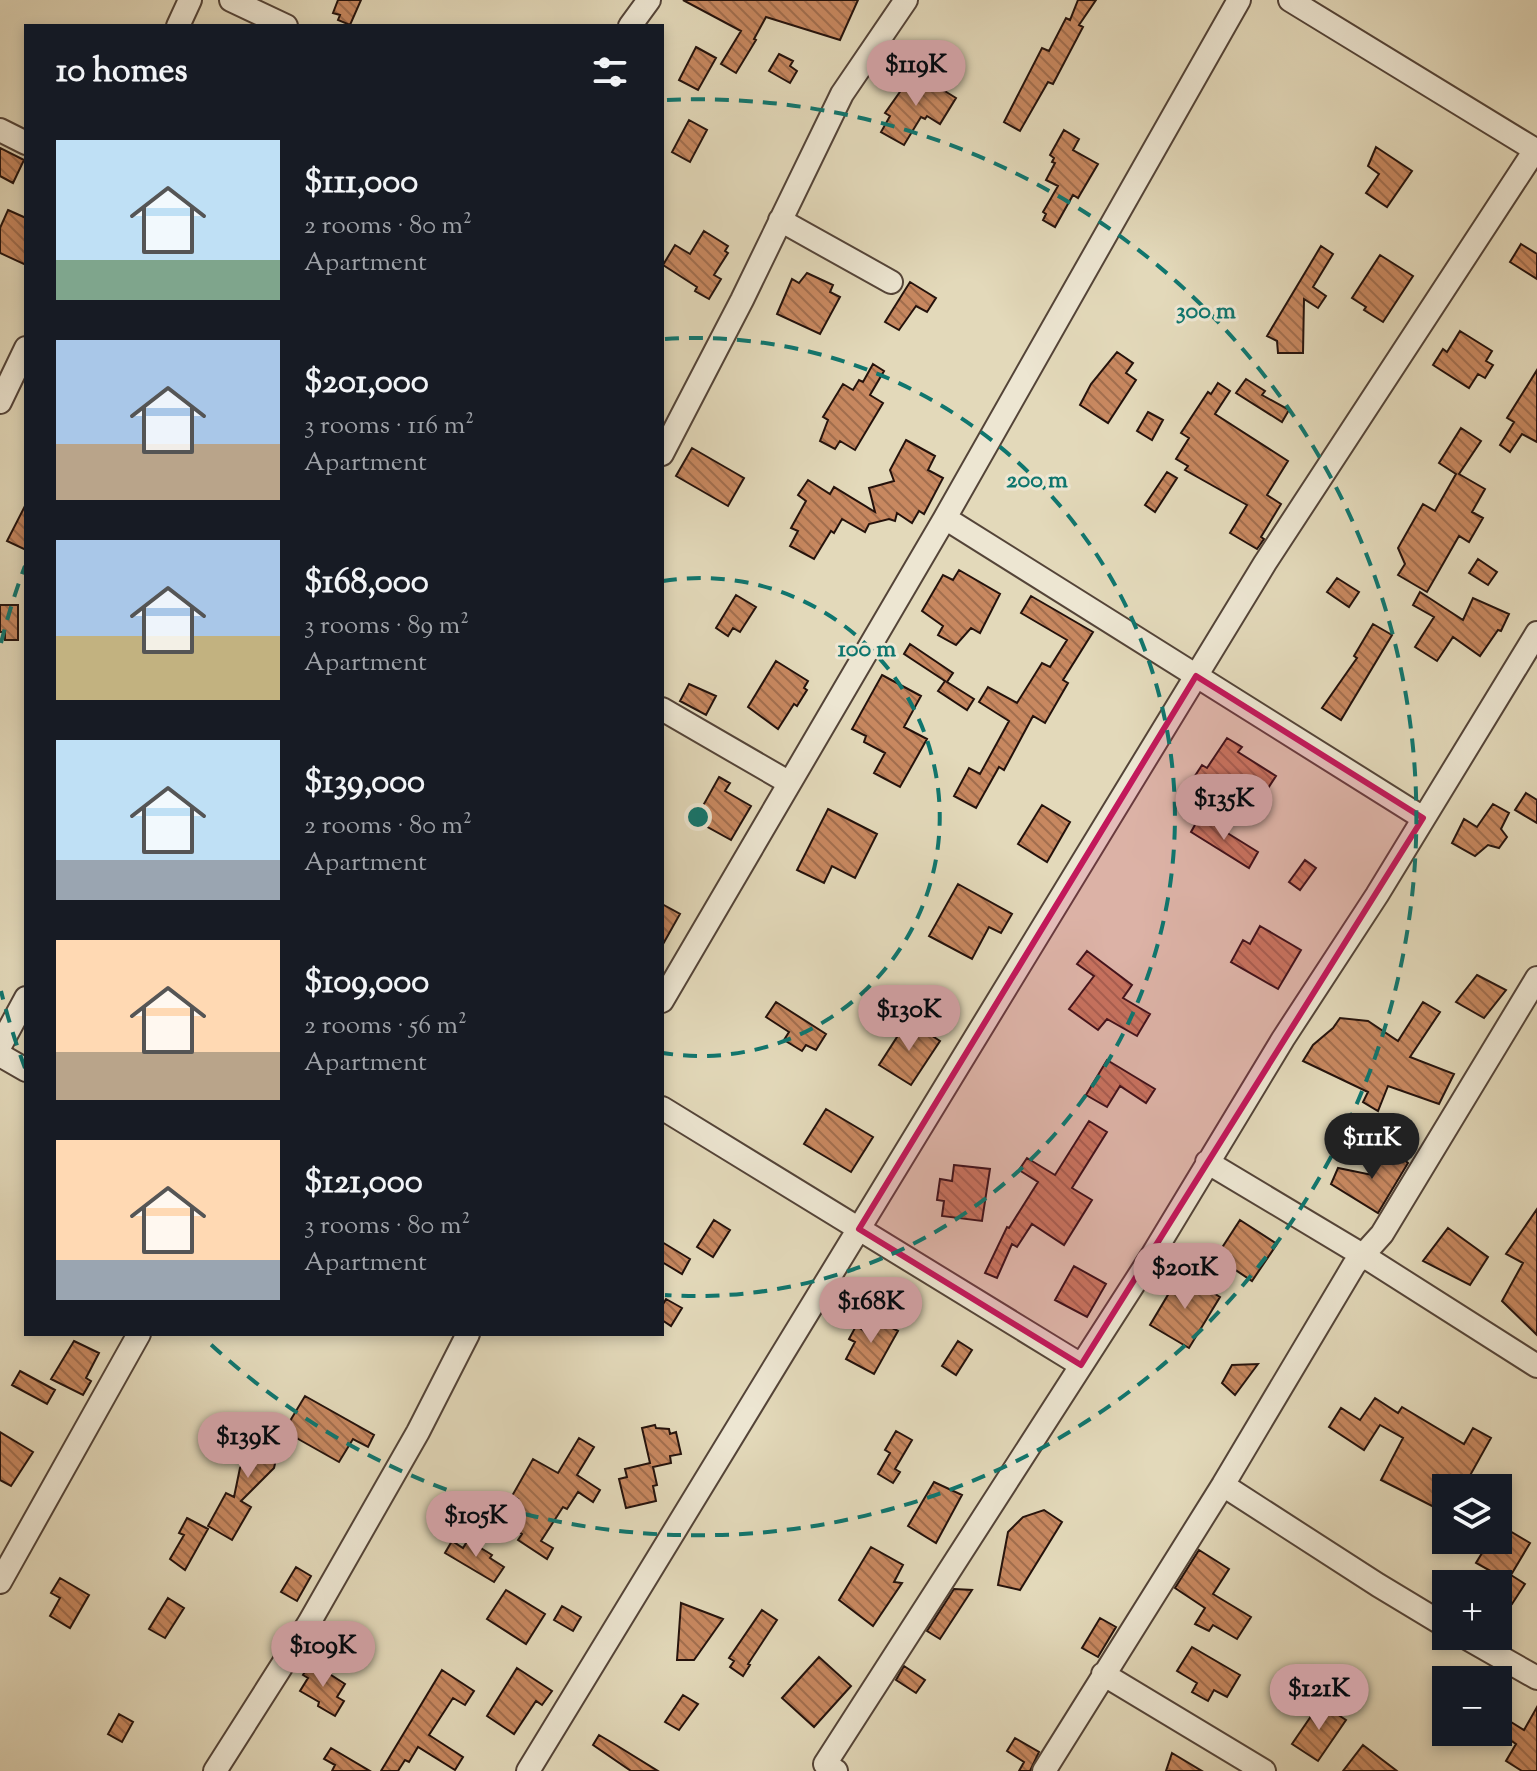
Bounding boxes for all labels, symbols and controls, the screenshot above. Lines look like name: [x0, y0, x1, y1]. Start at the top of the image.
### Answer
pin: $119K: [860, 40, 972, 108]
text: $119K: [885, 47, 947, 84]
text: 10 homes: [56, 48, 188, 97]
icon: filters: [588, 50, 632, 94]
text: $111,000: [304, 159, 418, 208]
icon: home: [120, 172, 216, 268]
text: 2 rooms · 80 m²: [304, 208, 472, 245]
text: Apartment: [304, 245, 427, 282]
text: 300 m: [1176, 295, 1236, 329]
text: $201,000: [304, 359, 429, 408]
icon: home: [120, 372, 216, 468]
text: 3 rooms · 116 m²: [304, 408, 474, 445]
text: Apartment: [304, 445, 427, 482]
text: 200 m: [1006, 464, 1068, 498]
text: $168,000: [304, 559, 429, 608]
icon: home: [120, 572, 216, 668]
text: 3 rooms · 89 m²: [304, 608, 469, 645]
text: 100 m: [838, 633, 896, 667]
text: Apartment: [304, 645, 427, 682]
text: $139,000: [304, 759, 425, 808]
icon: home: [120, 772, 216, 868]
pin: $135K: [1168, 774, 1280, 842]
text: $135K: [1194, 781, 1254, 818]
centre of rings: [684, 803, 712, 831]
text: 2 rooms · 80 m²: [304, 808, 472, 845]
text: Apartment: [304, 845, 427, 882]
text: $109,000: [304, 959, 429, 1008]
icon: home: [120, 972, 216, 1068]
pin: $130K: [853, 985, 965, 1053]
text: $130K: [876, 992, 942, 1029]
text: 2 rooms · 56 m²: [304, 1008, 467, 1045]
text: Apartment: [304, 1045, 427, 1082]
pin: $111K: [1316, 1113, 1428, 1181]
text: $111K: [1342, 1120, 1402, 1157]
text: $121,000: [304, 1159, 423, 1208]
icon: home: [120, 1172, 216, 1268]
text: 3 rooms · 80 m²: [304, 1208, 470, 1245]
pin: $201K: [1129, 1243, 1241, 1311]
text: Apartment: [304, 1245, 427, 1282]
text: $201K: [1151, 1250, 1219, 1287]
pin: $168K: [815, 1277, 927, 1345]
text: $168K: [837, 1284, 905, 1321]
pin: $139K: [192, 1412, 304, 1480]
text: $139K: [216, 1419, 280, 1456]
map controls: [1432, 1474, 1512, 1746]
button: layers: [1432, 1474, 1512, 1554]
pin: $105K: [420, 1491, 532, 1559]
text: $105K: [444, 1498, 508, 1535]
button: +: [1432, 1570, 1512, 1650]
pin: $109K: [267, 1621, 379, 1689]
text: $109K: [289, 1628, 357, 1665]
pin: $121K: [1263, 1664, 1375, 1732]
button: −: [1432, 1666, 1512, 1746]
text: $121K: [1288, 1671, 1350, 1708]

